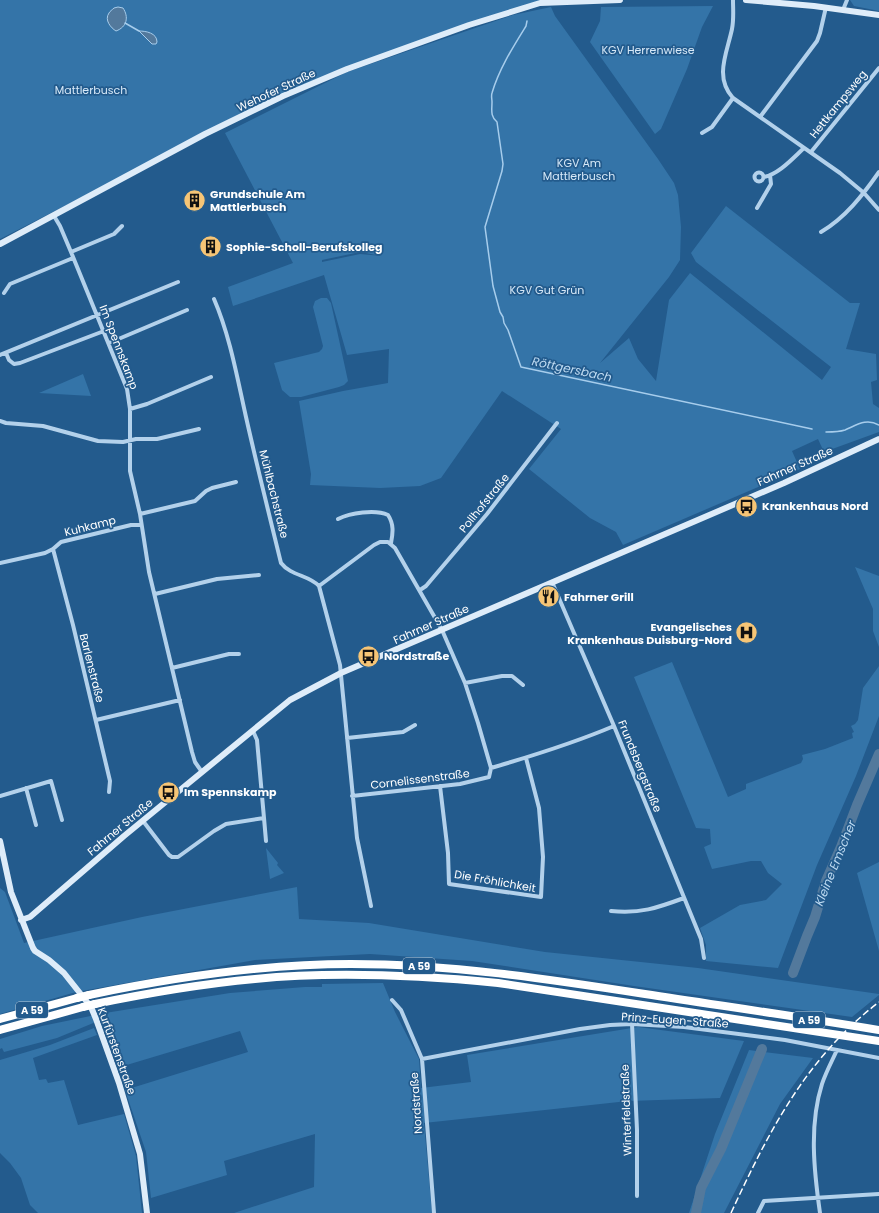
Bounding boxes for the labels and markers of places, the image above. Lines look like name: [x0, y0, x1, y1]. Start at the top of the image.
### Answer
place label: Grundschule Am Mattlerbusch: [210, 186, 305, 215]
building icon: Grundschule Am Mattlerbusch: [181, 187, 207, 213]
building icon: Sophie-Scholl-Berufskolleg: [198, 234, 224, 260]
place label: Sophie-Scholl-Berufskolleg: [226, 239, 383, 255]
bus stop icon: Krankenhaus Nord: [733, 493, 759, 519]
place label: Krankenhaus Nord: [762, 498, 868, 514]
restaurant icon: Fahrner Grill: [536, 584, 562, 610]
place label: Fahrner Grill: [564, 589, 634, 605]
place label: Evangelisches Krankenhaus Duisburg-Nord: [567, 619, 732, 648]
hospital icon: Evangelisches Krankenhaus Duisburg-Nord: [734, 620, 760, 646]
bus stop icon: Nordstraße: [356, 643, 382, 669]
place label: Nordstraße: [384, 648, 450, 664]
bus stop icon: Im Spennskamp: [155, 779, 181, 805]
place label: Im Spennskamp: [184, 784, 277, 800]

